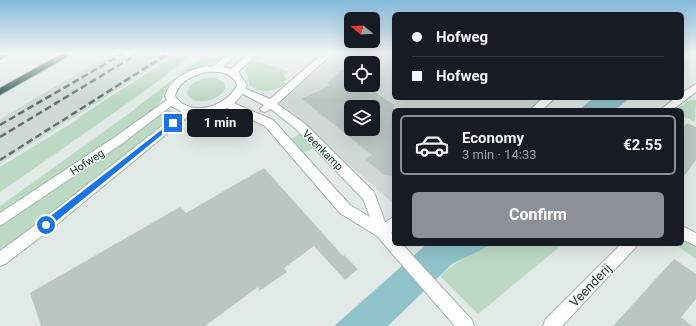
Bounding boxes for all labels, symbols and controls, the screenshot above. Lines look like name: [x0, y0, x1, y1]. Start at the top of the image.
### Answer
north arrow: [344, 12, 380, 48]
map controls: [344, 12, 380, 136]
text: Hofweg: [436, 28, 488, 46]
button: locate: [344, 56, 380, 92]
text: Hofweg: [436, 67, 488, 85]
button: layers: [344, 100, 380, 136]
callout: 1 min: [187, 109, 253, 137]
route end: [164, 114, 182, 132]
text: 1 min: [204, 115, 236, 130]
street label: Veenkamp: [300, 127, 346, 173]
icon: car: [414, 127, 450, 163]
text: Economy: [462, 129, 524, 147]
text: €2.55: [623, 136, 662, 154]
street label: Hofweg: [68, 147, 107, 178]
text: 3 min · 14:33: [462, 147, 537, 162]
button: Confirm: [412, 192, 664, 238]
route start: [37, 216, 55, 234]
street label: Veenderij: [566, 261, 614, 310]

